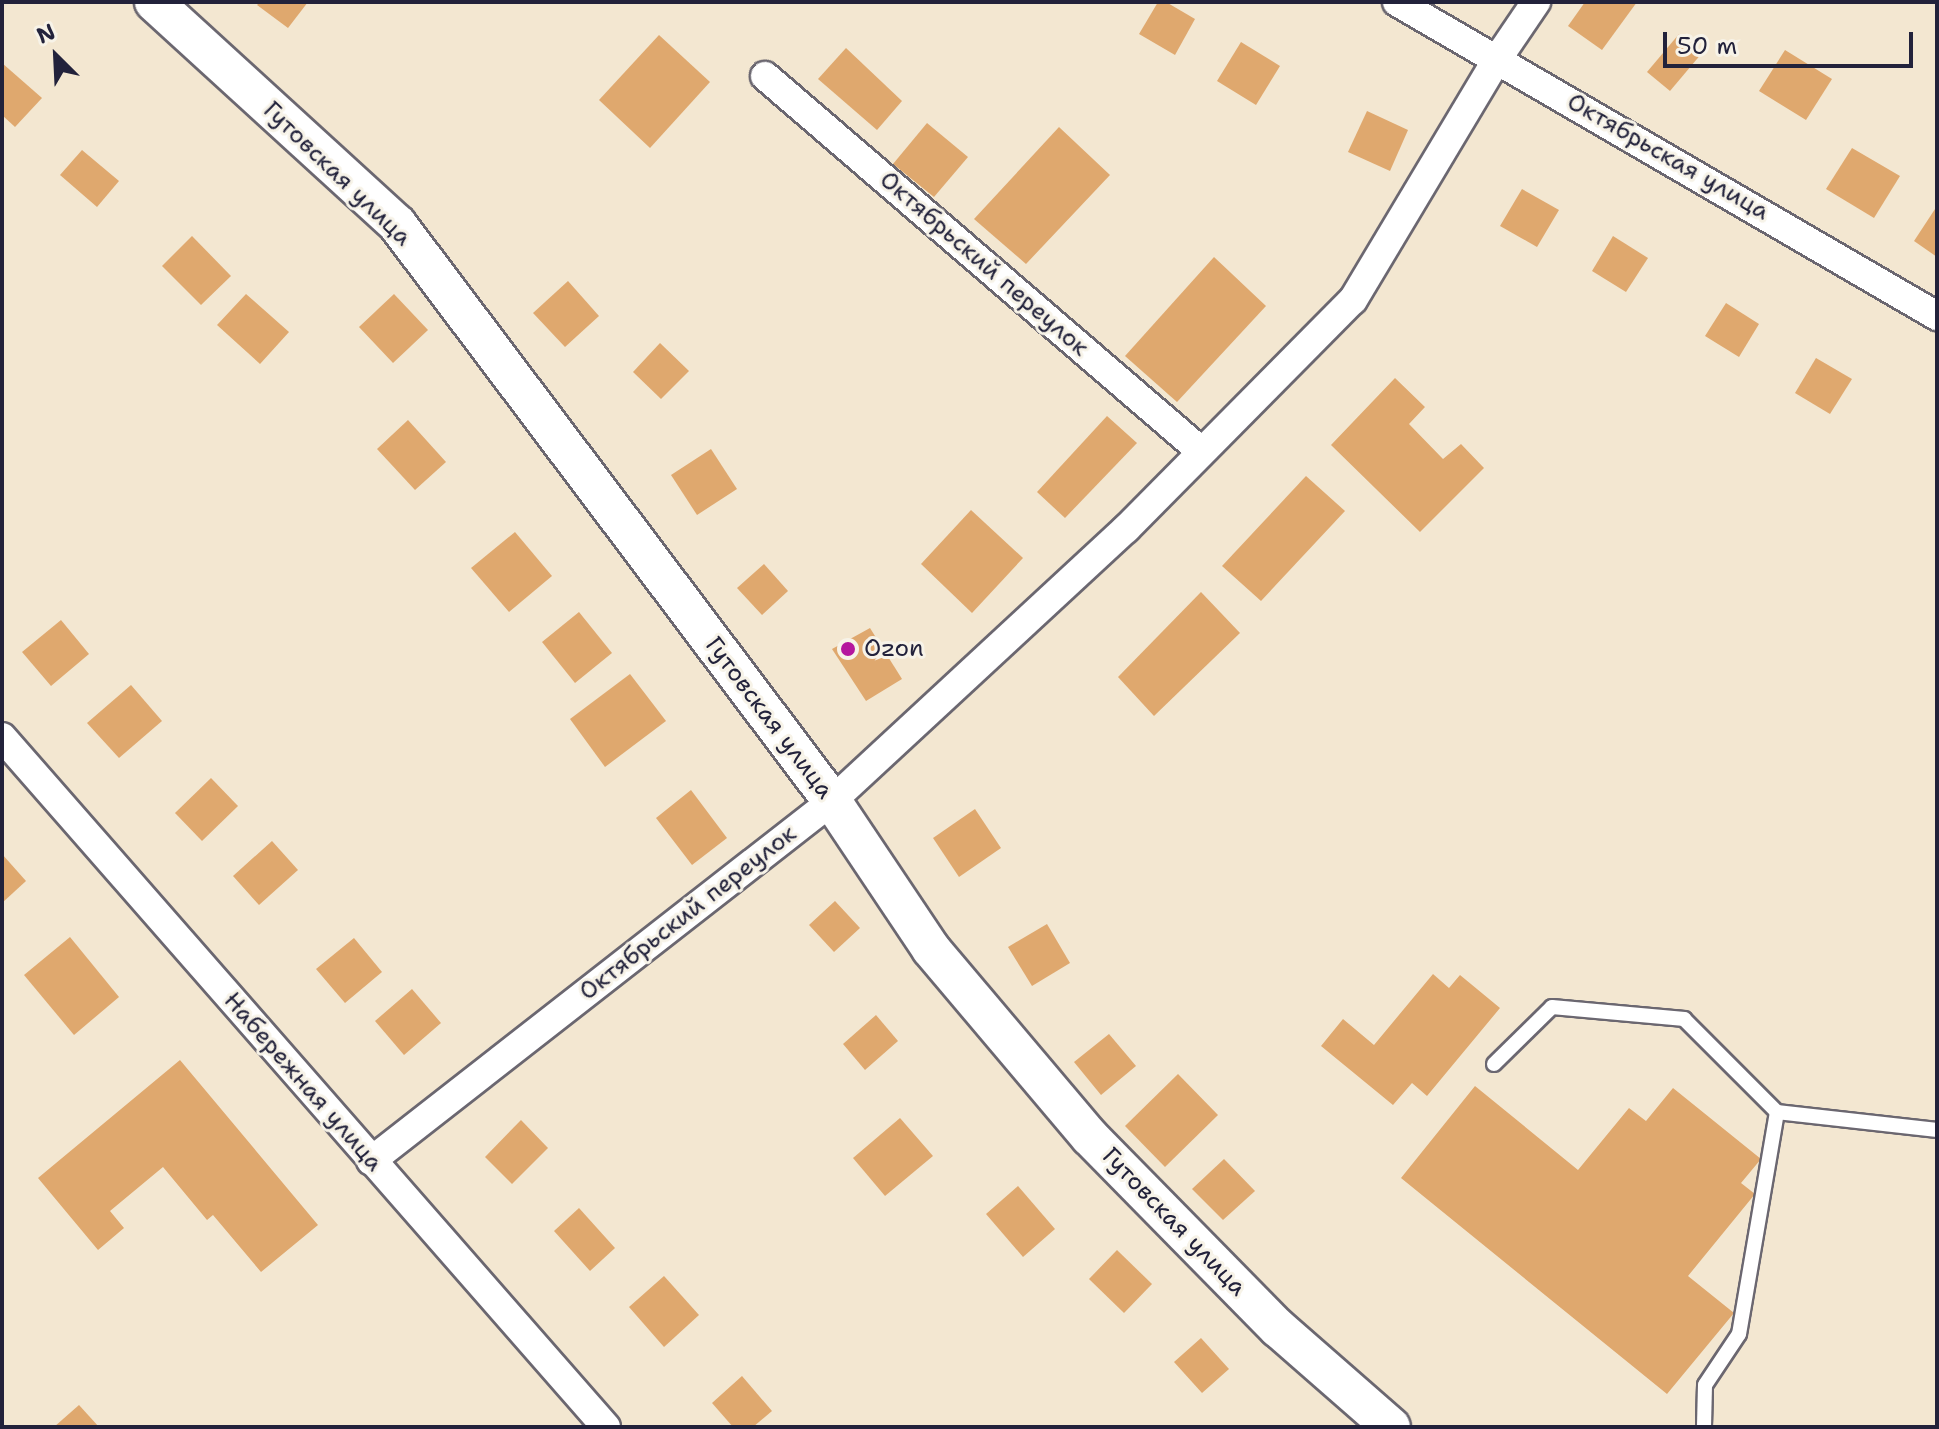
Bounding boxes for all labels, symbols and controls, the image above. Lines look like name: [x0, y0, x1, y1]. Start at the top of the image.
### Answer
north arrow: [16, 16, 96, 96]
scale bar: [1667, 16, 1917, 66]
text: N: [32, 17, 60, 50]
text: 50 m: [1677, 30, 1737, 62]
street label: Октябрьская улица: [1562, 87, 1774, 227]
street label: Гутовская улица: [257, 96, 417, 252]
street label: Октябрьский переулок: [874, 165, 1094, 363]
street label: Гутовская улица: [699, 632, 839, 804]
place label: Ozon: [864, 635, 924, 663]
marker: Ozon: [839, 640, 857, 658]
street label: Октябрьский переулок: [574, 819, 802, 1007]
street label: Набережная улица: [217, 987, 389, 1177]
street label: Гутовская улица: [1096, 1142, 1252, 1302]

